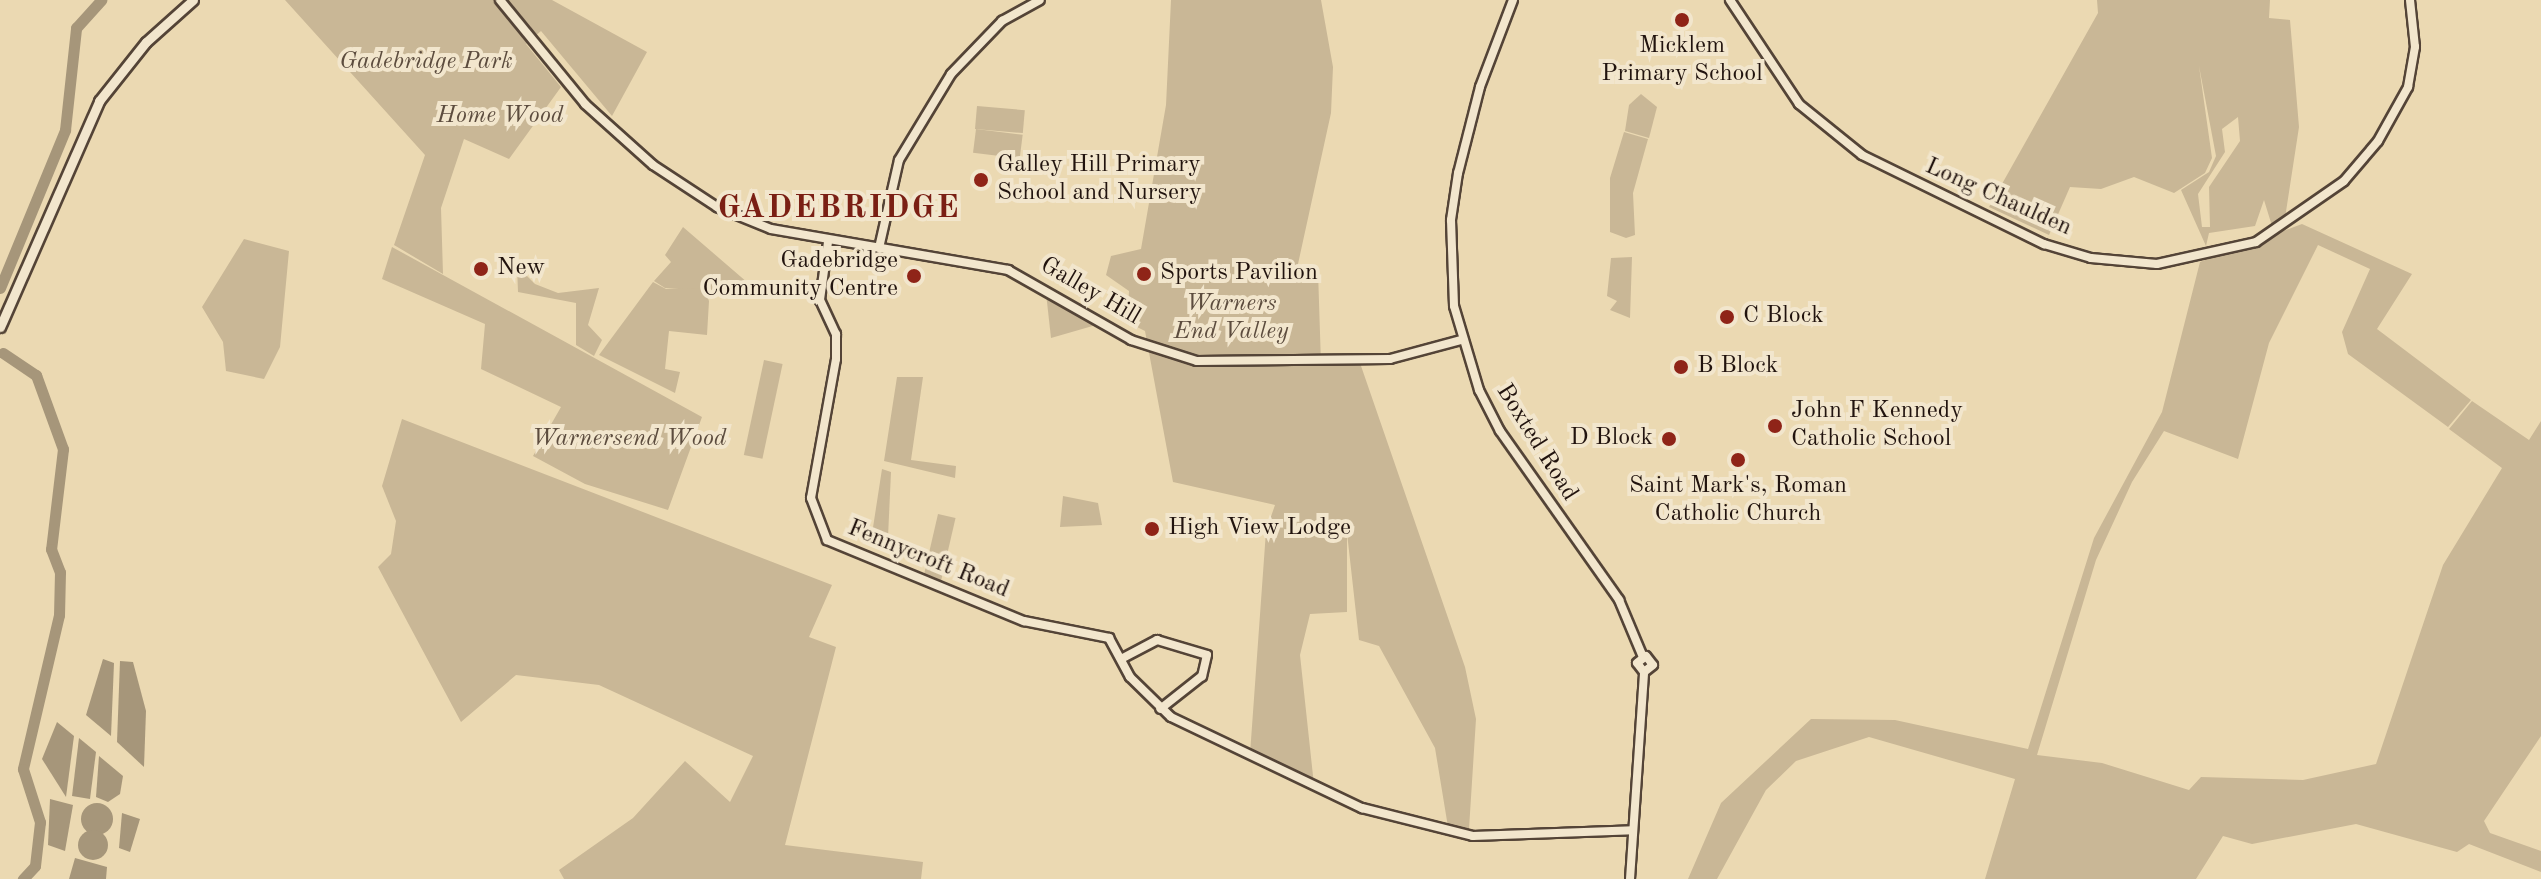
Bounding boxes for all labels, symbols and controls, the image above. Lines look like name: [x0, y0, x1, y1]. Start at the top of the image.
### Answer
marker: Micklem Primary School: [1673, 11, 1691, 29]
place label: Micklem Primary School: [1601, 33, 1763, 89]
park label: Gadebridge Park: [339, 49, 513, 77]
park label: Home Wood: [437, 103, 563, 131]
place label: Galley Hill Primary School and Nursery: [997, 152, 1202, 208]
street label: Long Chaulden: [1920, 153, 2076, 243]
marker: Galley Hill Primary School and Nursery: [972, 171, 990, 189]
district label: GADEBRIDGE: [717, 190, 961, 228]
place label: Gadebridge Community Centre: [702, 248, 898, 304]
street label: Galley Hill: [1035, 252, 1145, 332]
place label: New: [497, 255, 545, 283]
marker: New: [472, 260, 490, 278]
place label: Sports Pavilion: [1160, 260, 1318, 288]
marker: Sports Pavilion: [1135, 265, 1153, 283]
marker: Gadebridge Community Centre: [905, 267, 923, 285]
park label: Warners End Valley: [1173, 291, 1289, 347]
place label: C Block: [1743, 303, 1824, 331]
marker: C Block: [1718, 308, 1736, 326]
place label: B Block: [1697, 353, 1778, 381]
marker: B Block: [1672, 358, 1690, 376]
street label: Boxted Road: [1489, 379, 1583, 507]
place label: John F Kennedy Catholic School: [1791, 398, 1963, 454]
marker: John F Kennedy Catholic School: [1766, 417, 1784, 435]
place label: D Block: [1570, 425, 1653, 453]
park label: Warnersend Wood: [532, 426, 726, 454]
marker: D Block: [1660, 430, 1678, 448]
marker: Saint Mark's, Roman Catholic Church: [1729, 451, 1747, 469]
place label: Saint Mark's, Roman Catholic Church: [1629, 473, 1847, 529]
street label: Fennycroft Road: [843, 514, 1013, 606]
place label: High View Lodge: [1168, 515, 1351, 543]
marker: High View Lodge: [1143, 520, 1161, 538]

